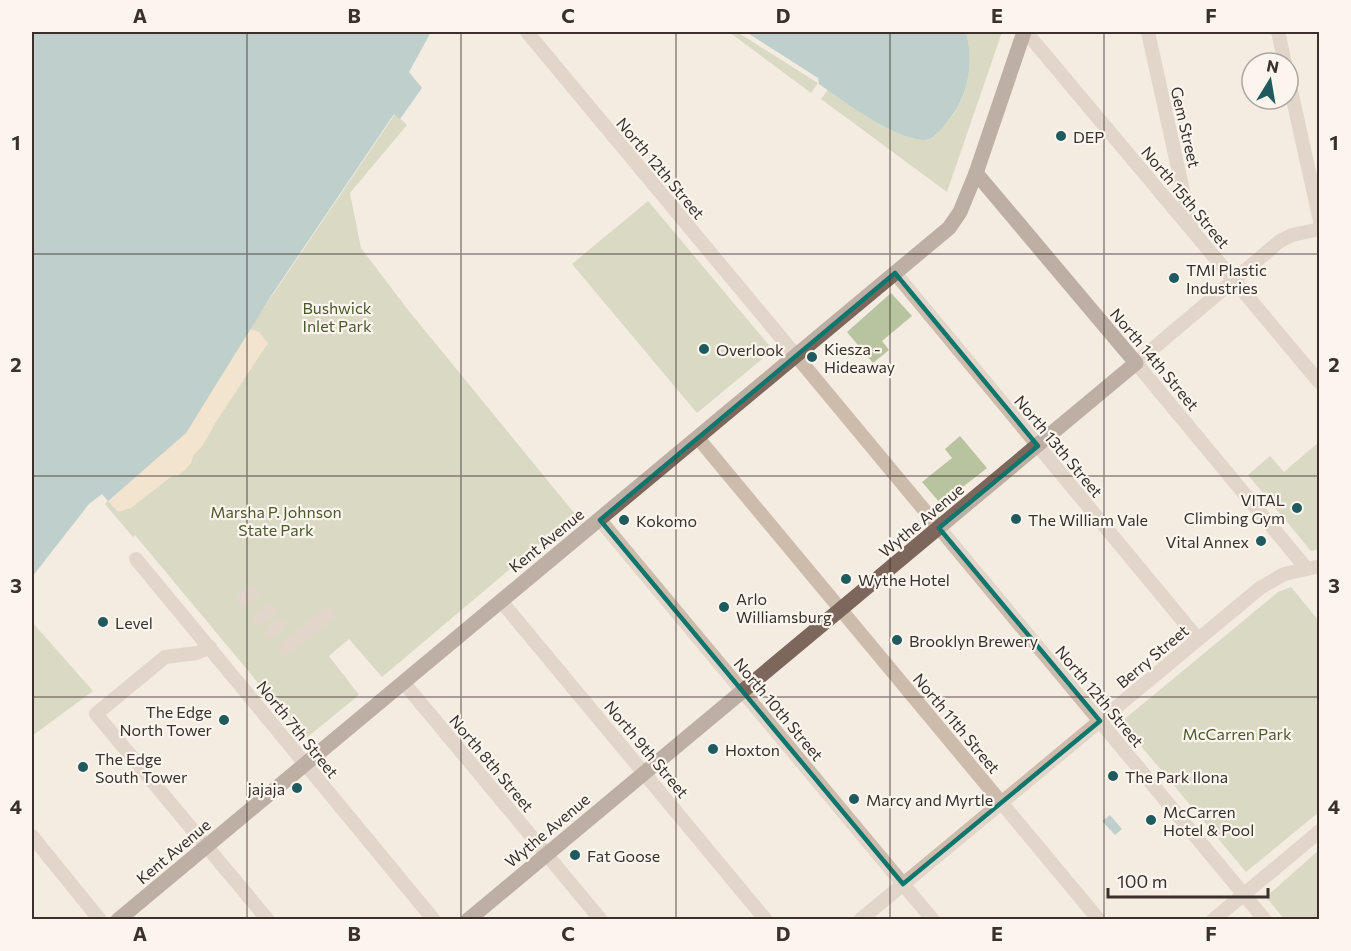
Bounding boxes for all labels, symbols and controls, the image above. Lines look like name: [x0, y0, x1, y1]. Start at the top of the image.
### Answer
text: A: [133, 3, 147, 27]
text: B: [347, 3, 361, 27]
text: C: [561, 3, 575, 27]
text: D: [776, 3, 790, 27]
text: E: [991, 3, 1003, 27]
text: F: [1205, 3, 1217, 27]
north arrow: [1240, 51, 1300, 111]
text: N: [1265, 55, 1281, 76]
street label: Gem Street: [1167, 85, 1205, 170]
street label: North 12th Street: [613, 113, 709, 223]
place label: DEP: [1073, 127, 1104, 146]
marker: DEP: [1054, 129, 1068, 143]
text: 1: [11, 130, 21, 154]
text: 1: [1329, 130, 1339, 154]
street label: North 15th Street: [1138, 142, 1234, 252]
place label: TMI Plastic Industries: [1186, 260, 1267, 297]
marker: TMI Plastic Industries: [1167, 271, 1181, 285]
park label: Bushwick Inlet Park: [302, 298, 372, 335]
street label: North 14th Street: [1107, 304, 1203, 414]
place label: Kiesza - Hideaway: [824, 339, 895, 376]
place label: Overlook: [716, 340, 784, 359]
marker: Overlook: [697, 342, 711, 356]
marker: Kiesza - Hideaway: [805, 350, 819, 364]
text: 2: [10, 352, 22, 376]
text: 2: [1328, 352, 1340, 376]
street label: North 13th Street: [1011, 391, 1107, 501]
street label: Wythe Avenue: [875, 479, 967, 561]
place label: VITAL Climbing Gym: [1184, 490, 1285, 527]
marker: VITAL Climbing Gym: [1290, 501, 1304, 515]
park label: Marsha P. Johnson State Park: [210, 502, 342, 539]
street label: Kent Avenue: [505, 504, 587, 576]
place label: The William Vale: [1028, 510, 1148, 529]
place label: Kokomo: [636, 511, 697, 530]
marker: The William Vale: [1009, 512, 1023, 526]
marker: Kokomo: [617, 513, 631, 527]
place label: Vital Annex: [1166, 532, 1249, 551]
marker: Vital Annex: [1254, 534, 1268, 548]
place label: Wythe Hotel: [858, 570, 950, 589]
marker: Wythe Hotel: [839, 572, 853, 586]
text: 3: [10, 573, 22, 597]
text: 3: [1328, 573, 1340, 597]
place label: Arlo Williamsburg: [736, 589, 832, 626]
marker: Arlo Williamsburg: [717, 600, 731, 614]
place label: Level: [115, 613, 153, 632]
marker: Level: [96, 615, 110, 629]
street label: Berry Street: [1112, 620, 1192, 692]
place label: Brooklyn Brewery: [909, 631, 1038, 650]
marker: Brooklyn Brewery: [890, 633, 904, 647]
street label: North 12th Street: [1052, 641, 1148, 751]
street label: North 10th Street: [731, 654, 828, 765]
street label: North 11th Street: [910, 669, 1005, 777]
street label: North 7th Street: [253, 677, 343, 782]
street label: North 9th Street: [601, 697, 693, 802]
place label: The Edge North Tower: [120, 702, 213, 739]
street label: North 8th Street: [446, 711, 538, 816]
marker: The Edge North Tower: [217, 713, 231, 727]
park label: McCarren Park: [1182, 724, 1292, 743]
place label: Hoxton: [725, 740, 780, 759]
marker: Hoxton: [706, 742, 720, 756]
place label: The Edge South Tower: [95, 749, 188, 786]
marker: The Edge South Tower: [76, 760, 90, 774]
place label: The Park Ilona: [1125, 767, 1228, 786]
marker: The Park Ilona: [1106, 769, 1120, 783]
place label: jajaja: [248, 779, 285, 798]
marker: jajaja: [290, 781, 304, 795]
street label: Wythe Avenue: [501, 789, 593, 871]
place label: Marcy and Myrtle: [866, 790, 993, 809]
marker: Marcy and Myrtle: [847, 792, 861, 806]
text: 4: [10, 794, 22, 818]
text: 4: [1328, 794, 1340, 818]
place label: McCarren Hotel & Pool: [1163, 802, 1254, 839]
marker: McCarren Hotel & Pool: [1144, 813, 1158, 827]
street label: Kent Avenue: [132, 815, 214, 887]
place label: Fat Goose: [587, 846, 660, 865]
marker: Fat Goose: [568, 848, 582, 862]
scale bar: [1108, 861, 1268, 899]
text: 100 m: [1117, 870, 1167, 892]
text: A: [133, 921, 147, 945]
text: B: [347, 921, 361, 945]
text: C: [561, 921, 575, 945]
text: D: [776, 921, 790, 945]
text: E: [991, 921, 1003, 945]
text: F: [1205, 921, 1217, 945]

